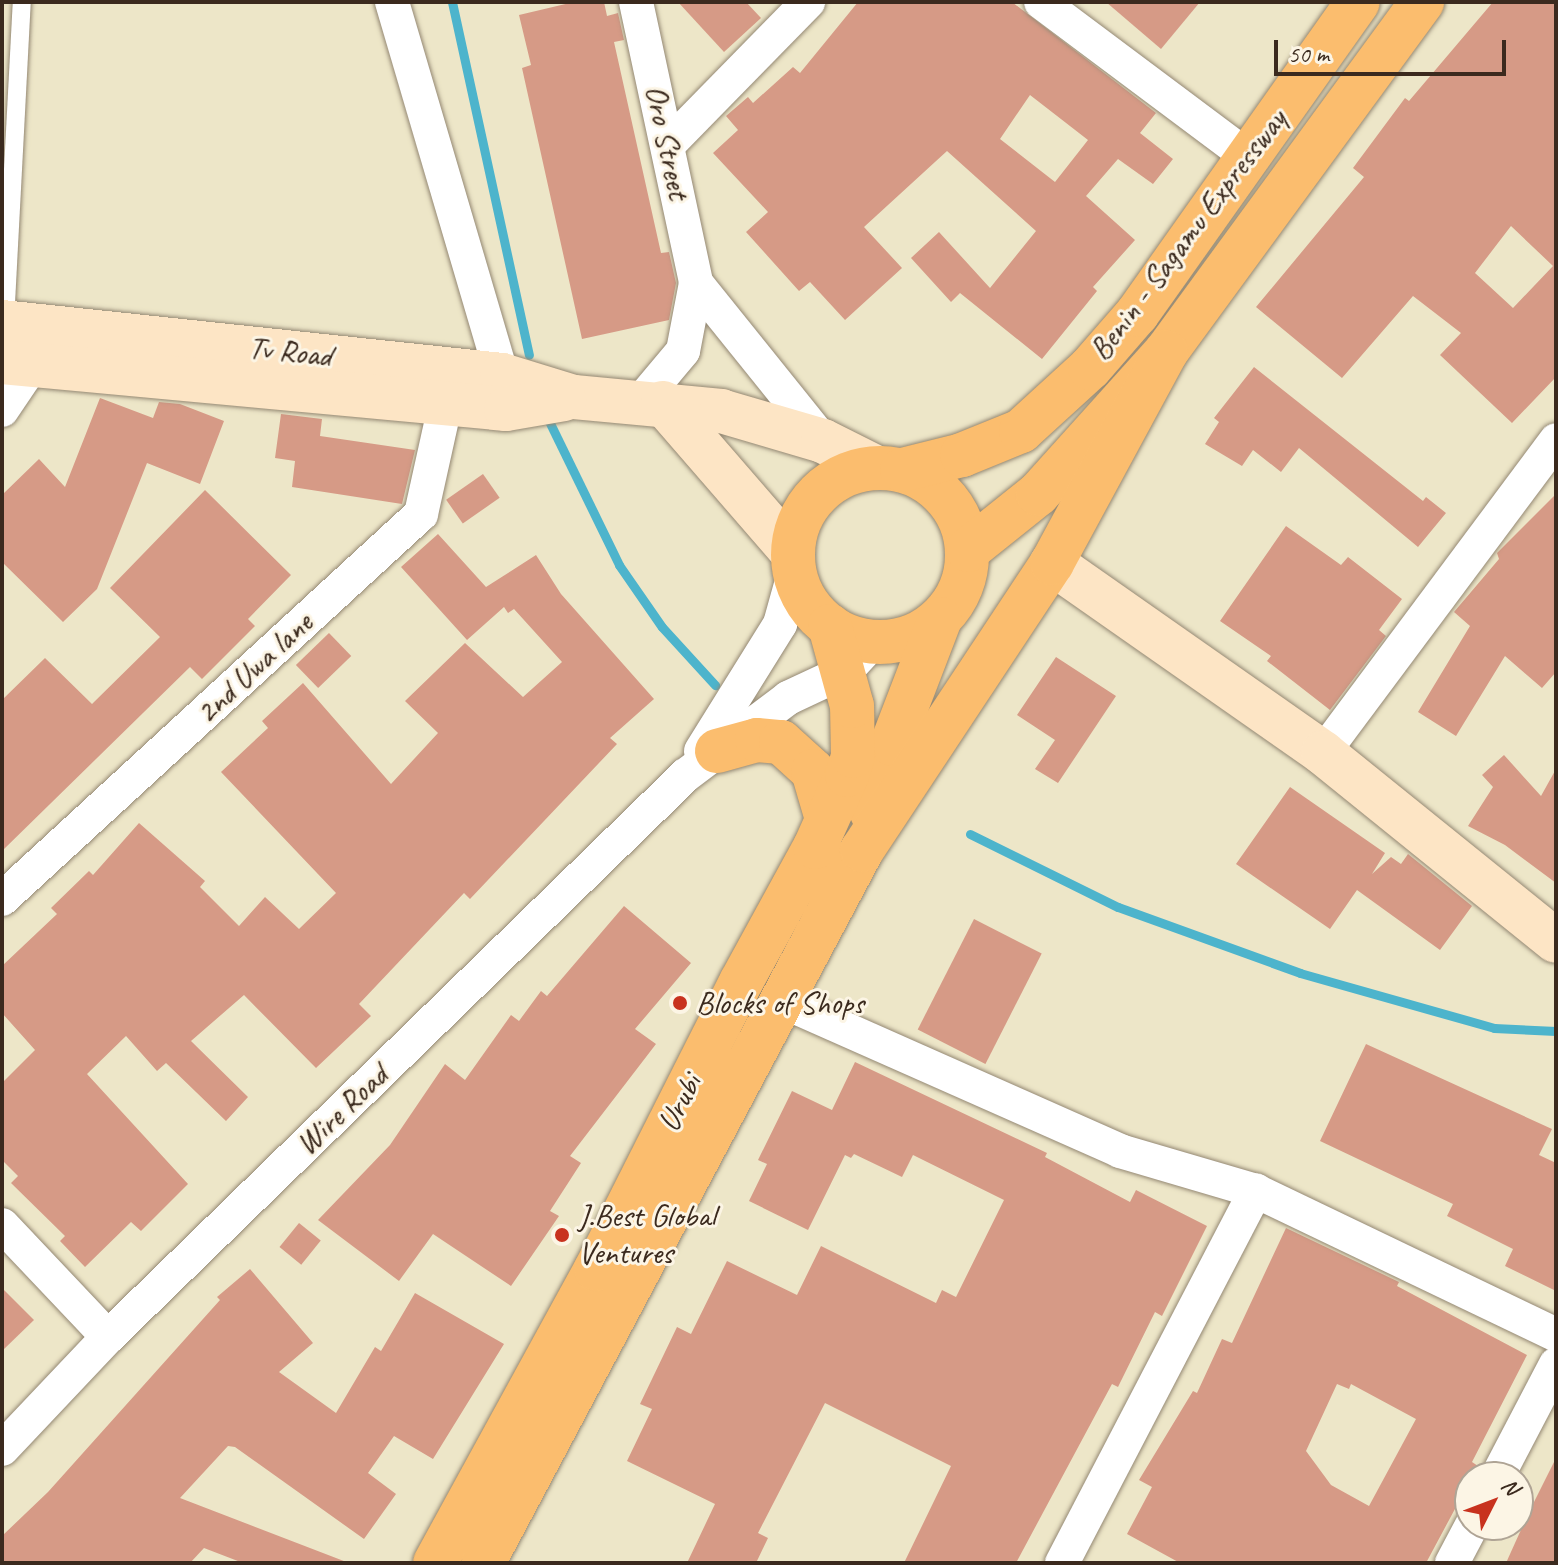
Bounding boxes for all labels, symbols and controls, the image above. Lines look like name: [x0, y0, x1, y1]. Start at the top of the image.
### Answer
scale bar: [1278, 24, 1510, 74]
text: 50 m: [1288, 39, 1329, 69]
street label: Oro Street: [636, 81, 698, 203]
street label: Benin - Sagamu Expressway: [1081, 102, 1295, 368]
street label: Tv Road: [246, 328, 334, 376]
street label: 2nd Uwa lane: [187, 604, 321, 732]
place label: Blocks of Shops: [696, 984, 865, 1022]
marker: Blocks of Shops: [671, 994, 689, 1012]
street label: Wire Road: [288, 1057, 396, 1163]
street label: Urubi: [649, 1068, 711, 1138]
place label: J.Best Global Ventures: [578, 1198, 715, 1273]
marker: J.Best Global Ventures: [553, 1226, 571, 1244]
north arrow: [1454, 1461, 1534, 1541]
text: N: [1495, 1472, 1525, 1501]

